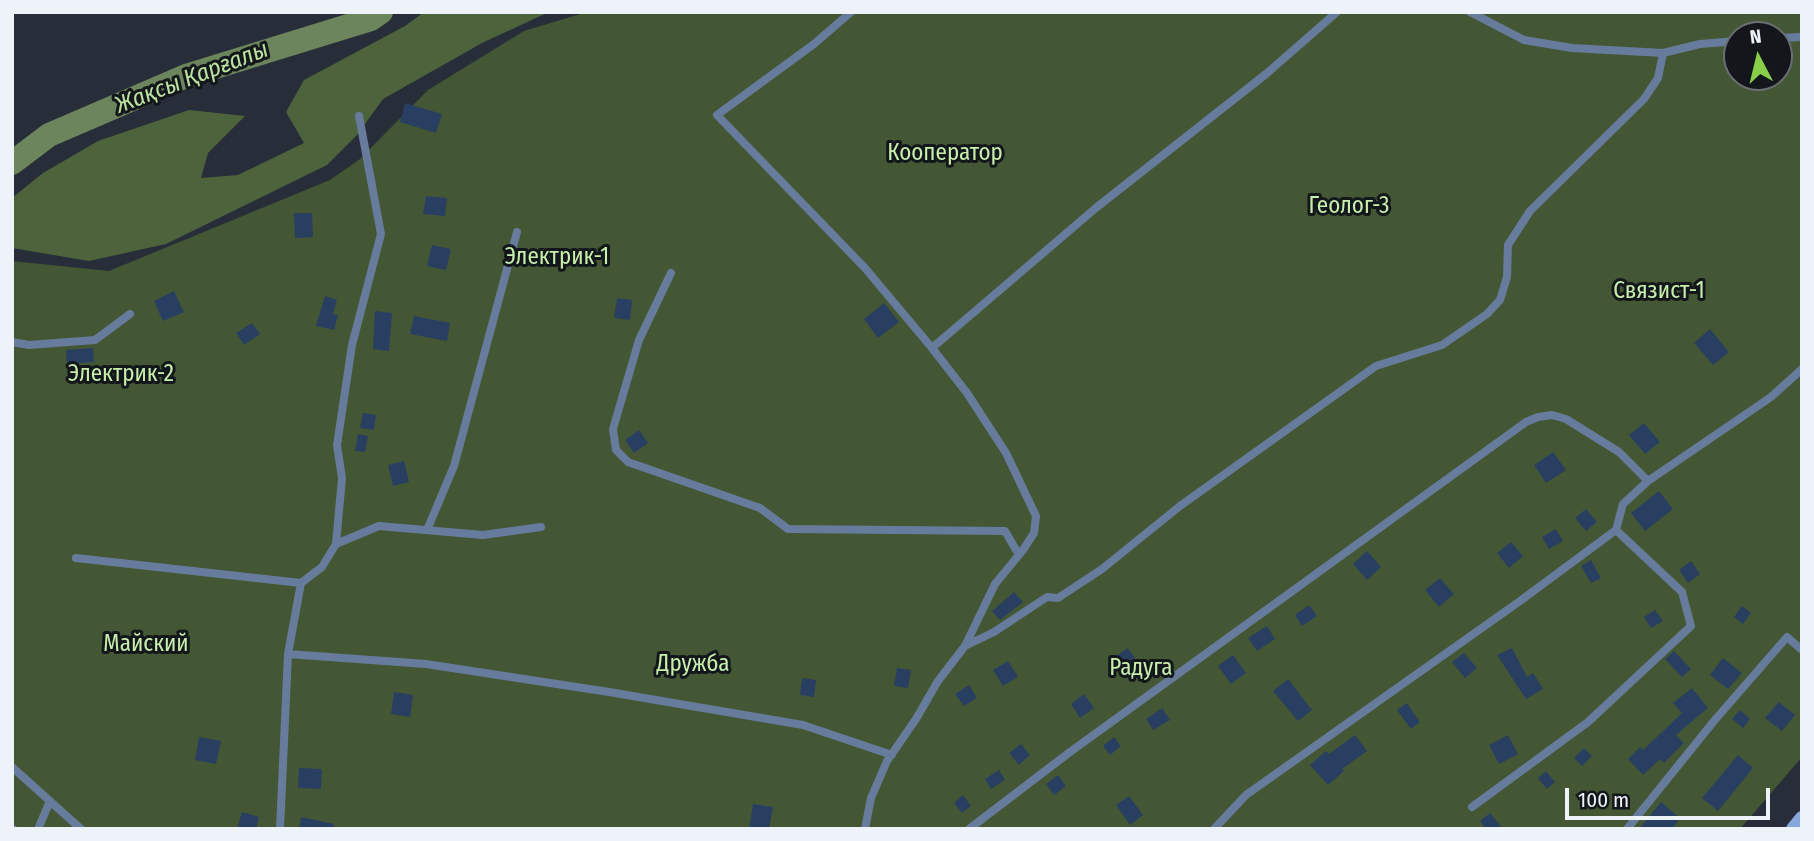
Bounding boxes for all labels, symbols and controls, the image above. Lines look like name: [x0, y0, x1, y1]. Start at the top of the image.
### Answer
north arrow: [1723, 21, 1793, 91]
text: N: [1749, 25, 1763, 49]
water label: Жақсы Қарғалы: [111, 36, 273, 120]
park label: Кооператор: [887, 140, 1003, 168]
park label: Геолог-3: [1309, 193, 1389, 221]
park label: Электрик-1: [505, 244, 609, 272]
park label: Связист-1: [1613, 278, 1705, 306]
park label: Электрик-2: [68, 361, 174, 389]
park label: Майский: [103, 631, 189, 659]
park label: Дружба: [657, 651, 729, 679]
park label: Радуга: [1109, 655, 1173, 683]
scale bar: [1569, 774, 1774, 818]
text: 100 m: [1578, 787, 1629, 813]

